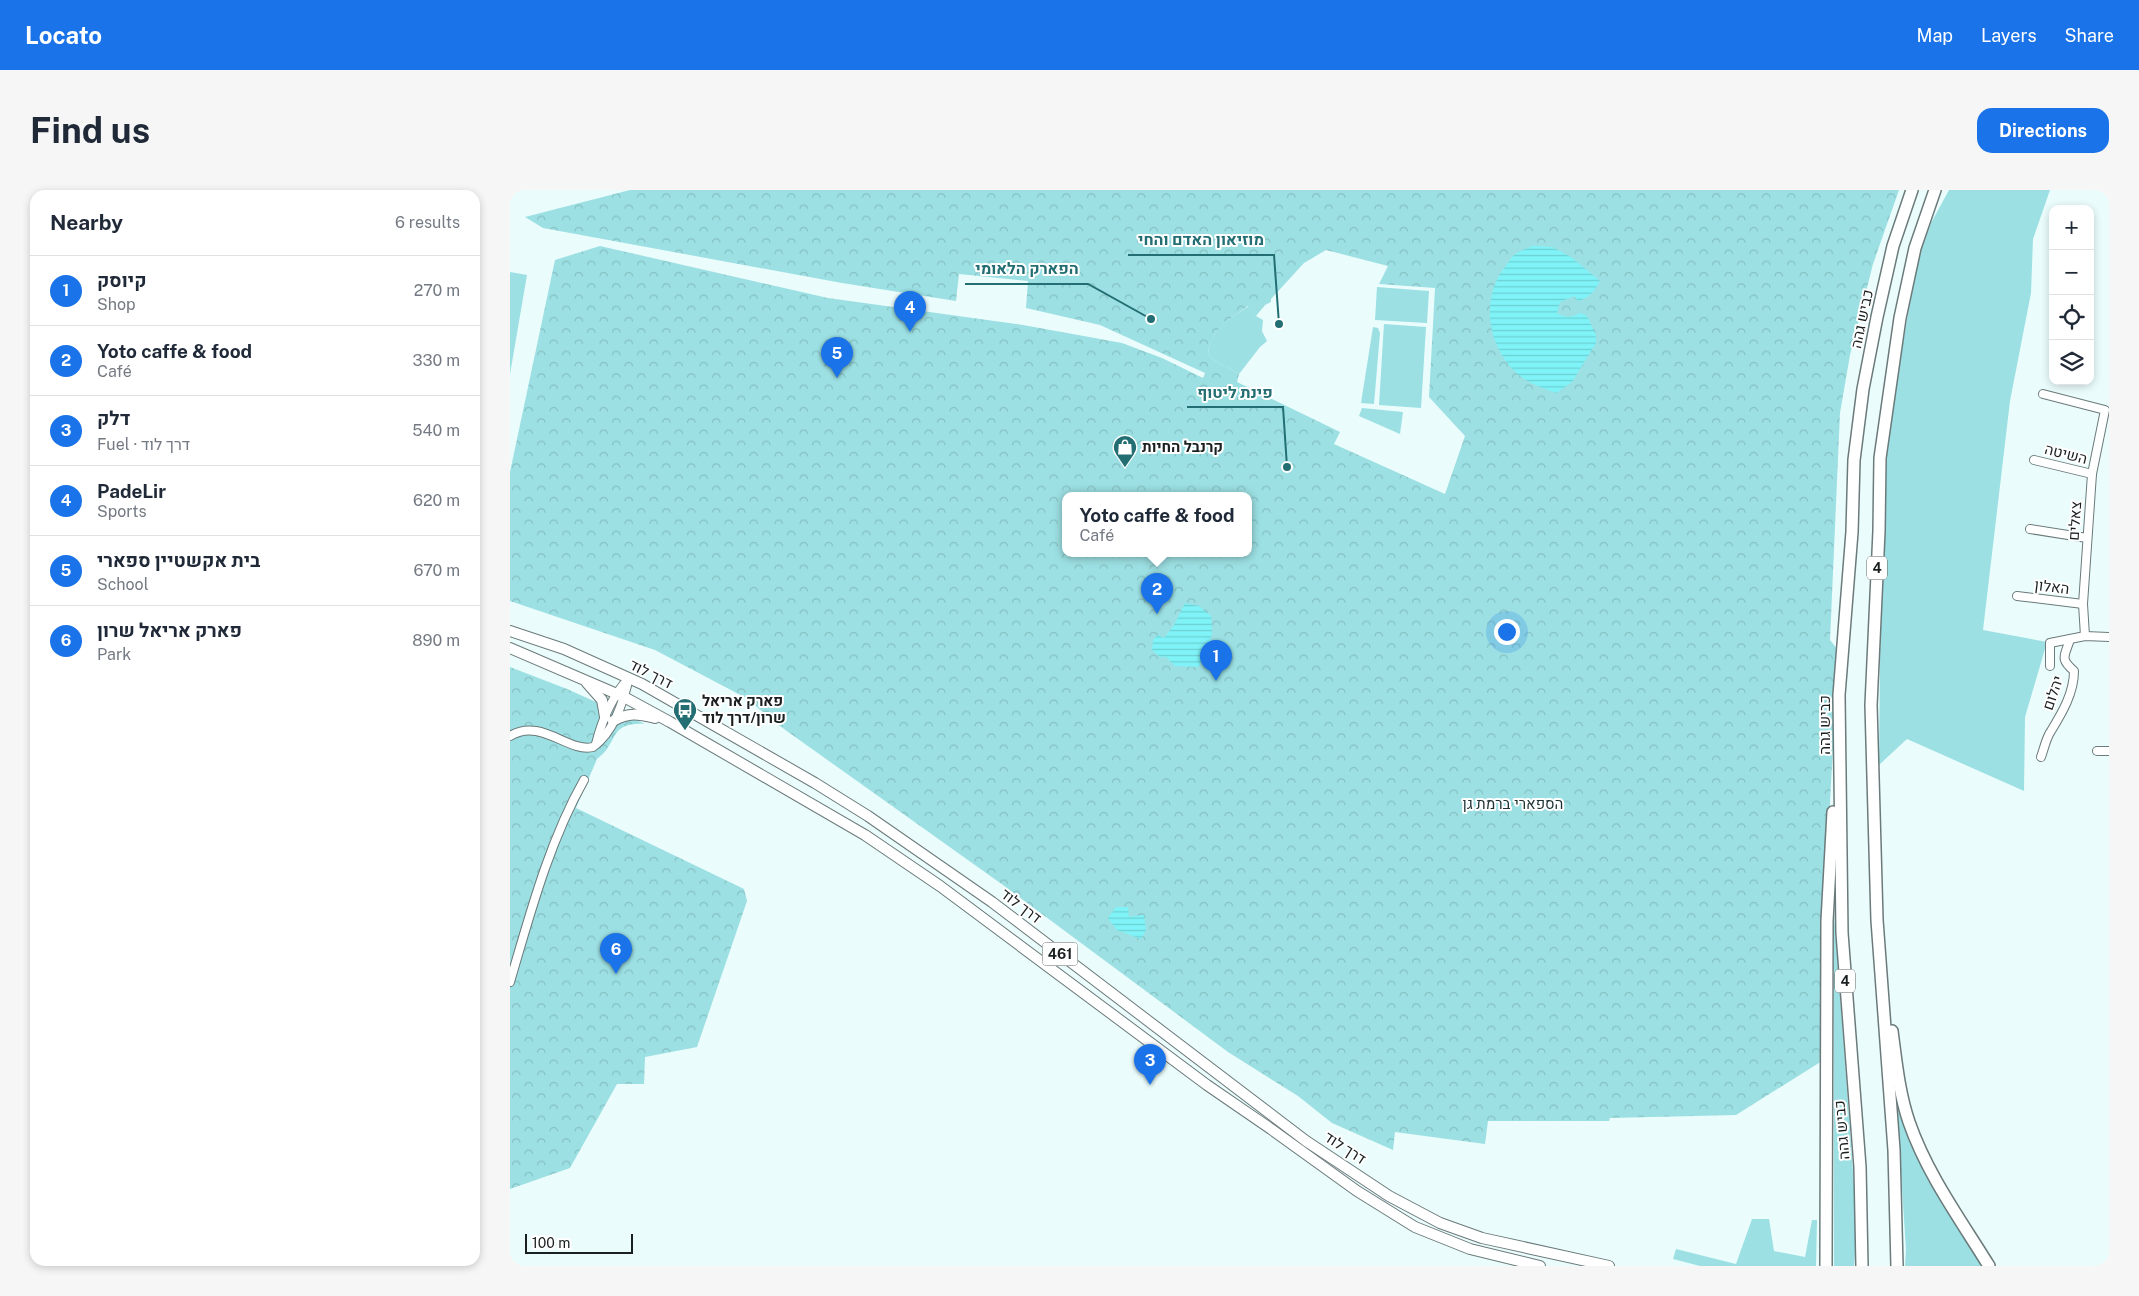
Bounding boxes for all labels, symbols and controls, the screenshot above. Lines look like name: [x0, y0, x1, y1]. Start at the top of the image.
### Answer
text: Locato: [25, 21, 102, 49]
text: Map: [1917, 25, 1953, 46]
text: Layers: [1981, 25, 2037, 46]
text: Share: [2065, 25, 2114, 46]
button: Directions: [1977, 108, 2109, 153]
text: Find us: [30, 110, 150, 151]
map controls: [2049, 205, 2094, 385]
button: +: [2049, 205, 2094, 250]
text: Nearby: [50, 210, 123, 235]
text: 6 results: [395, 213, 460, 232]
callout: מוזיאון האדם והחי: [1128, 224, 1274, 255]
text: מוזיאון האדם והחי: [1138, 230, 1264, 249]
button: −: [2049, 250, 2094, 295]
callout: הפארק הלאומי: [965, 253, 1088, 284]
text: הפארק הלאומי: [975, 259, 1079, 278]
text: קיוסק: [97, 269, 147, 291]
text: 1: [63, 281, 69, 300]
text: 270 m: [414, 281, 460, 300]
street label: כביש גהה: [1847, 288, 1876, 350]
pin: 4: [894, 291, 926, 332]
text: Shop: [97, 295, 136, 314]
button: locate: [2049, 295, 2094, 340]
pin: 5: [821, 337, 853, 378]
text: Yoto caffe & food: [97, 340, 252, 362]
button: layers: [2049, 340, 2094, 385]
text: 2: [61, 351, 71, 370]
text: 330 m: [413, 351, 460, 370]
text: Café: [97, 362, 132, 381]
callout: פינת ליטוף: [1187, 376, 1283, 407]
text: פינת ליטוף: [1197, 383, 1273, 402]
text: דלק: [97, 407, 130, 429]
text: 3: [61, 421, 71, 440]
text: 540 m: [412, 421, 460, 440]
shop icon: קרנבל החיות: [1112, 434, 1138, 468]
text: Fuel · דרך לוד: [97, 435, 190, 454]
place label: קרנבל החיות: [1142, 438, 1223, 455]
street label: השיטה: [2043, 440, 2089, 467]
text: PadeLir: [97, 480, 166, 502]
text: 4: [61, 491, 71, 510]
text: 620 m: [413, 491, 460, 510]
popup: [1062, 492, 1252, 557]
street label: צאלים: [2065, 501, 2084, 541]
text: Sports: [97, 502, 147, 521]
text: Yoto caffe & food: [1079, 504, 1235, 526]
text: Café: [1079, 526, 1114, 545]
text: בית אקשטיין ספארי: [97, 549, 260, 571]
road number: 4: [1867, 556, 1887, 579]
text: 5: [61, 561, 71, 580]
text: 670 m: [414, 561, 460, 580]
pin: 2: [1141, 573, 1173, 614]
text: School: [97, 575, 148, 594]
street label: האלון: [2034, 576, 2070, 597]
text: פארק אריאל שרון: [97, 619, 242, 641]
your location: [1494, 619, 1520, 645]
text: 6: [61, 631, 71, 650]
text: 890 m: [412, 631, 460, 650]
pin: 1: [1200, 640, 1232, 681]
text: Park: [97, 645, 131, 664]
street label: דרך לוד: [627, 655, 676, 692]
street label: יהלום: [2039, 674, 2066, 712]
place label: פארק אריאל שרון/דרך לוד: [702, 692, 786, 726]
street label: כביש גהה: [1816, 695, 1833, 755]
bus stop icon: פארק אריאל שרון/דרך לוד: [672, 697, 698, 731]
park label: הספארי ברמת גן: [1463, 795, 1563, 812]
street label: דרך לוד: [998, 885, 1045, 926]
pin: 6: [600, 933, 632, 974]
road number: 461: [1042, 942, 1078, 966]
road number: 4: [1835, 969, 1855, 992]
pin: 3: [1134, 1044, 1166, 1085]
street label: כביש גהה: [1830, 1100, 1853, 1160]
street label: דרך לוד: [1321, 1128, 1369, 1167]
scale bar: [525, 1231, 632, 1254]
text: 100 m: [532, 1235, 570, 1251]

